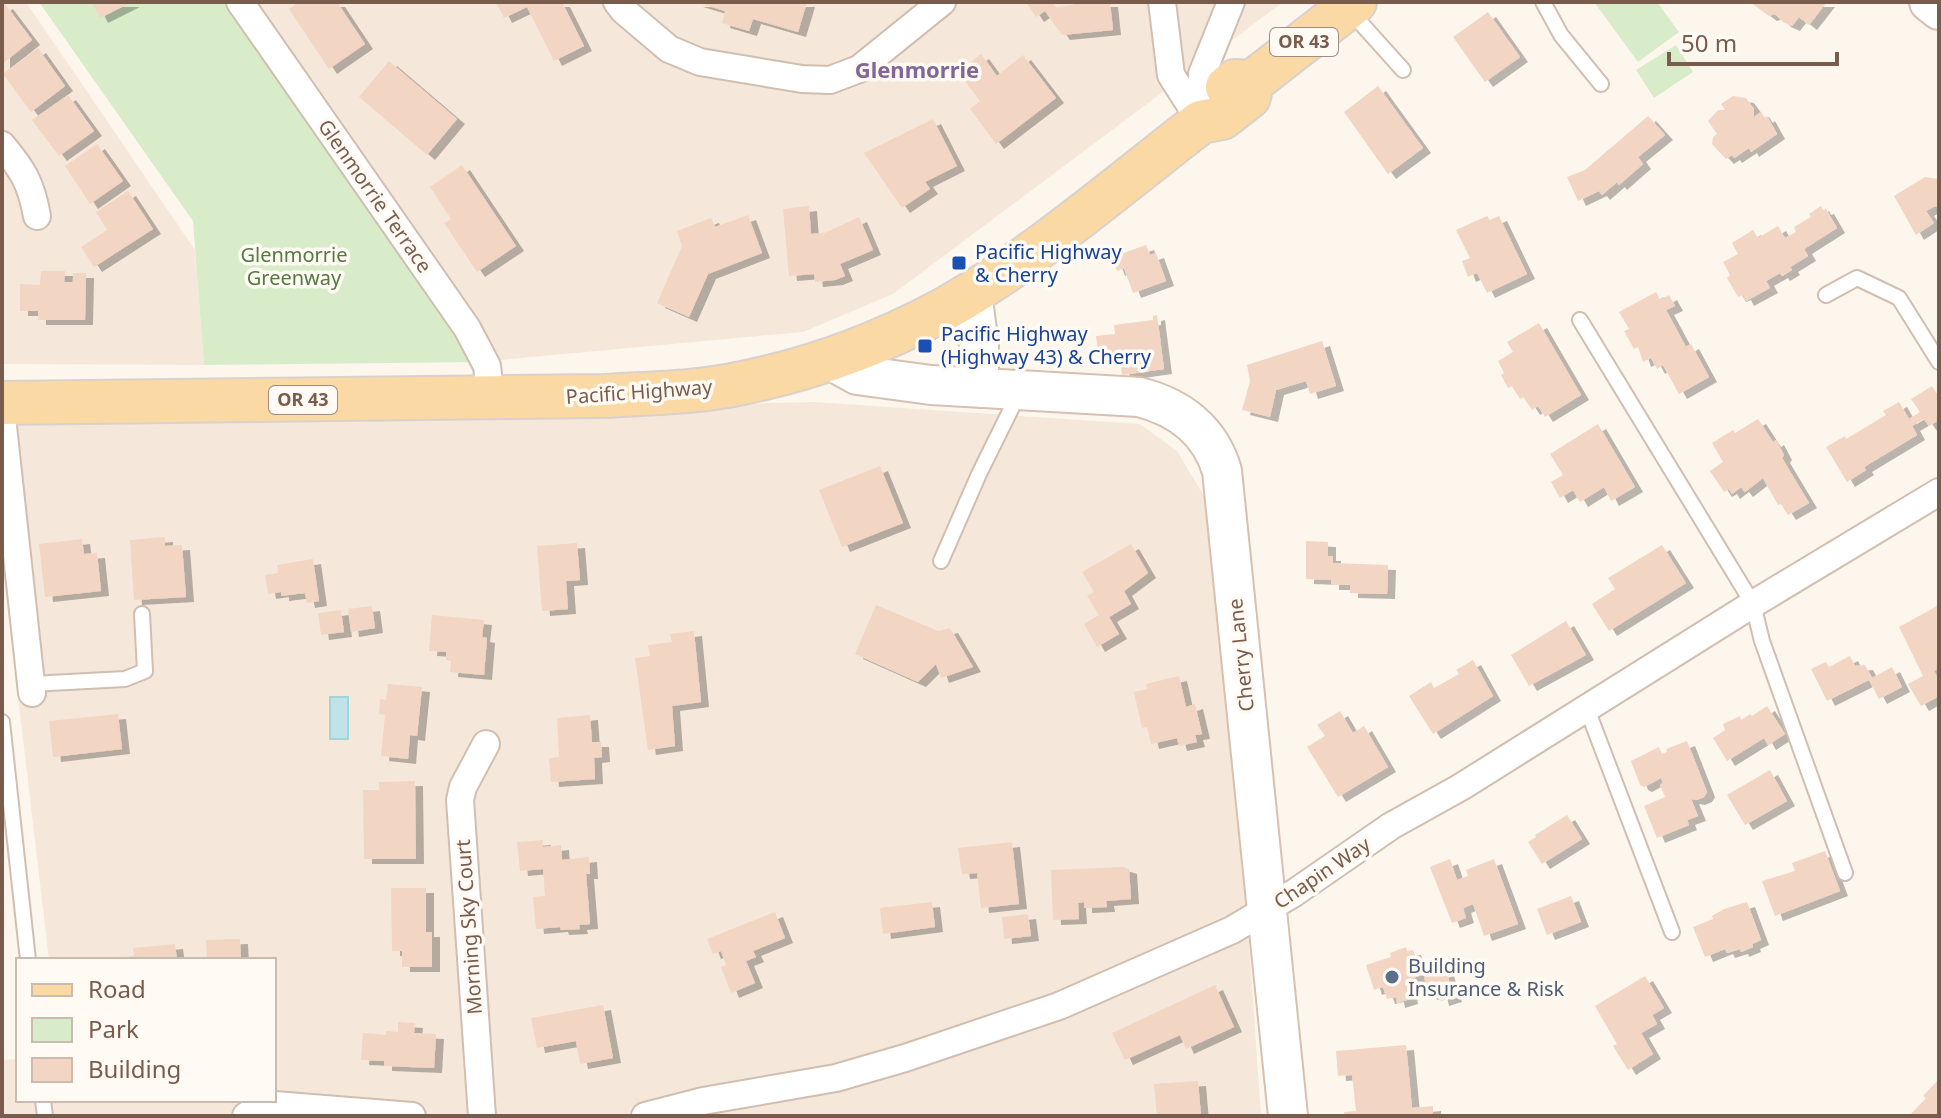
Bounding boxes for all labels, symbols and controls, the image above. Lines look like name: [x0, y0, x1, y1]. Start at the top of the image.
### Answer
scale bar: [1669, 16, 1837, 66]
text: 50 m: [1681, 26, 1737, 59]
road number: OR 43: [1270, 28, 1338, 56]
district label: Glenmorrie: [855, 54, 979, 84]
street label: Glenmorrie Terrace: [312, 114, 439, 278]
place label: Pacific Highway & Cherry: [975, 238, 1122, 288]
park label: Glenmorrie Greenway: [240, 241, 348, 291]
marker: Pacific Highway & Cherry: [950, 254, 968, 272]
place label: Pacific Highway (Highway 43) & Cherry: [941, 320, 1152, 370]
marker: Pacific Highway (Highway 43) & Cherry: [916, 337, 934, 355]
street label: Pacific Highway: [565, 373, 714, 410]
road number: OR 43: [269, 386, 337, 414]
street label: Cherry Lane: [1221, 597, 1260, 713]
street label: Chapin Way: [1268, 830, 1376, 915]
street label: Morning Sky Court: [449, 839, 488, 1016]
place label: Building Insurance & Risk: [1408, 952, 1565, 1002]
legend: [16, 958, 276, 1102]
marker: Building Insurance & Risk: [1383, 968, 1401, 986]
text: Road: [88, 972, 146, 1005]
text: Park: [88, 1012, 139, 1045]
text: Building: [88, 1052, 181, 1085]

